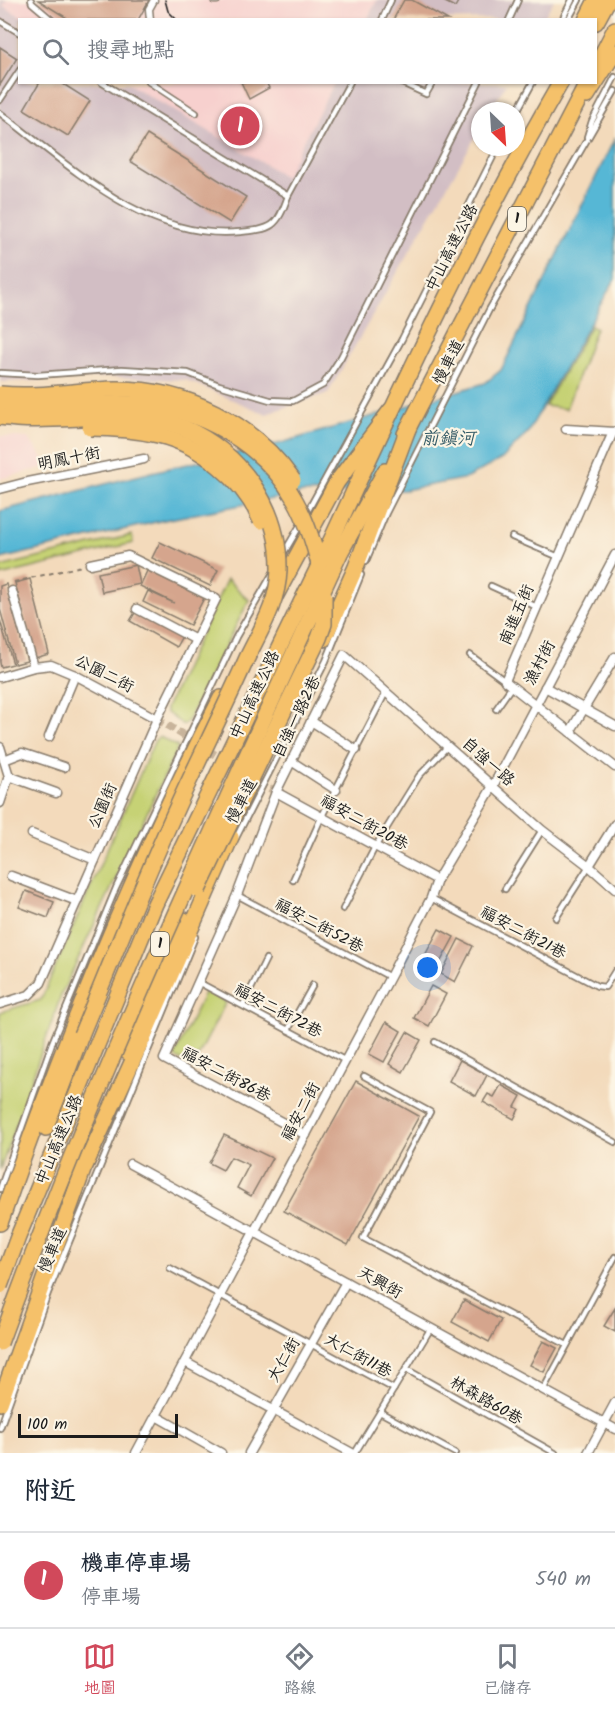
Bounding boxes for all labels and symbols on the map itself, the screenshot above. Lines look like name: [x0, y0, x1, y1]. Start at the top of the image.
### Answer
north arrow: [471, 102, 525, 156]
pin: 1: [220, 104, 260, 148]
street label: 中山高速公路: [419, 200, 485, 296]
road number: 1: [508, 207, 526, 231]
street label: 慢車道: [427, 335, 471, 389]
water label: 前鎮河: [421, 425, 478, 454]
street label: 明鳳十街: [35, 441, 103, 477]
street label: 南進五街: [493, 581, 541, 649]
street label: 漁村街: [518, 636, 562, 690]
street label: 中山高速公路: [223, 646, 287, 744]
street label: 公園二街: [70, 648, 138, 700]
street label: 自強一路2巷: [266, 671, 328, 763]
street label: 自強一路: [456, 731, 520, 793]
street label: 慢車道: [220, 774, 264, 828]
street label: 公園街: [82, 779, 124, 833]
street label: 福安二街20巷: [315, 788, 413, 858]
street label: 福安二街52巷: [270, 892, 368, 960]
street label: 福安二街21巷: [475, 900, 571, 966]
road number: 1: [151, 932, 169, 956]
your location: [413, 953, 442, 982]
street label: 福安二街72巷: [229, 977, 327, 1045]
street label: 福安二街86巷: [177, 1041, 275, 1109]
street label: 福安二街: [275, 1078, 327, 1146]
street label: 中山高速公路: [29, 1091, 89, 1189]
street label: 慢車道: [32, 1223, 74, 1277]
street label: 天興街: [353, 1260, 407, 1306]
street label: 大仁街11巷: [320, 1327, 396, 1385]
street label: 大仁街: [261, 1333, 307, 1387]
street label: 林森路60巷: [445, 1370, 527, 1432]
scale bar: [18, 1411, 178, 1438]

